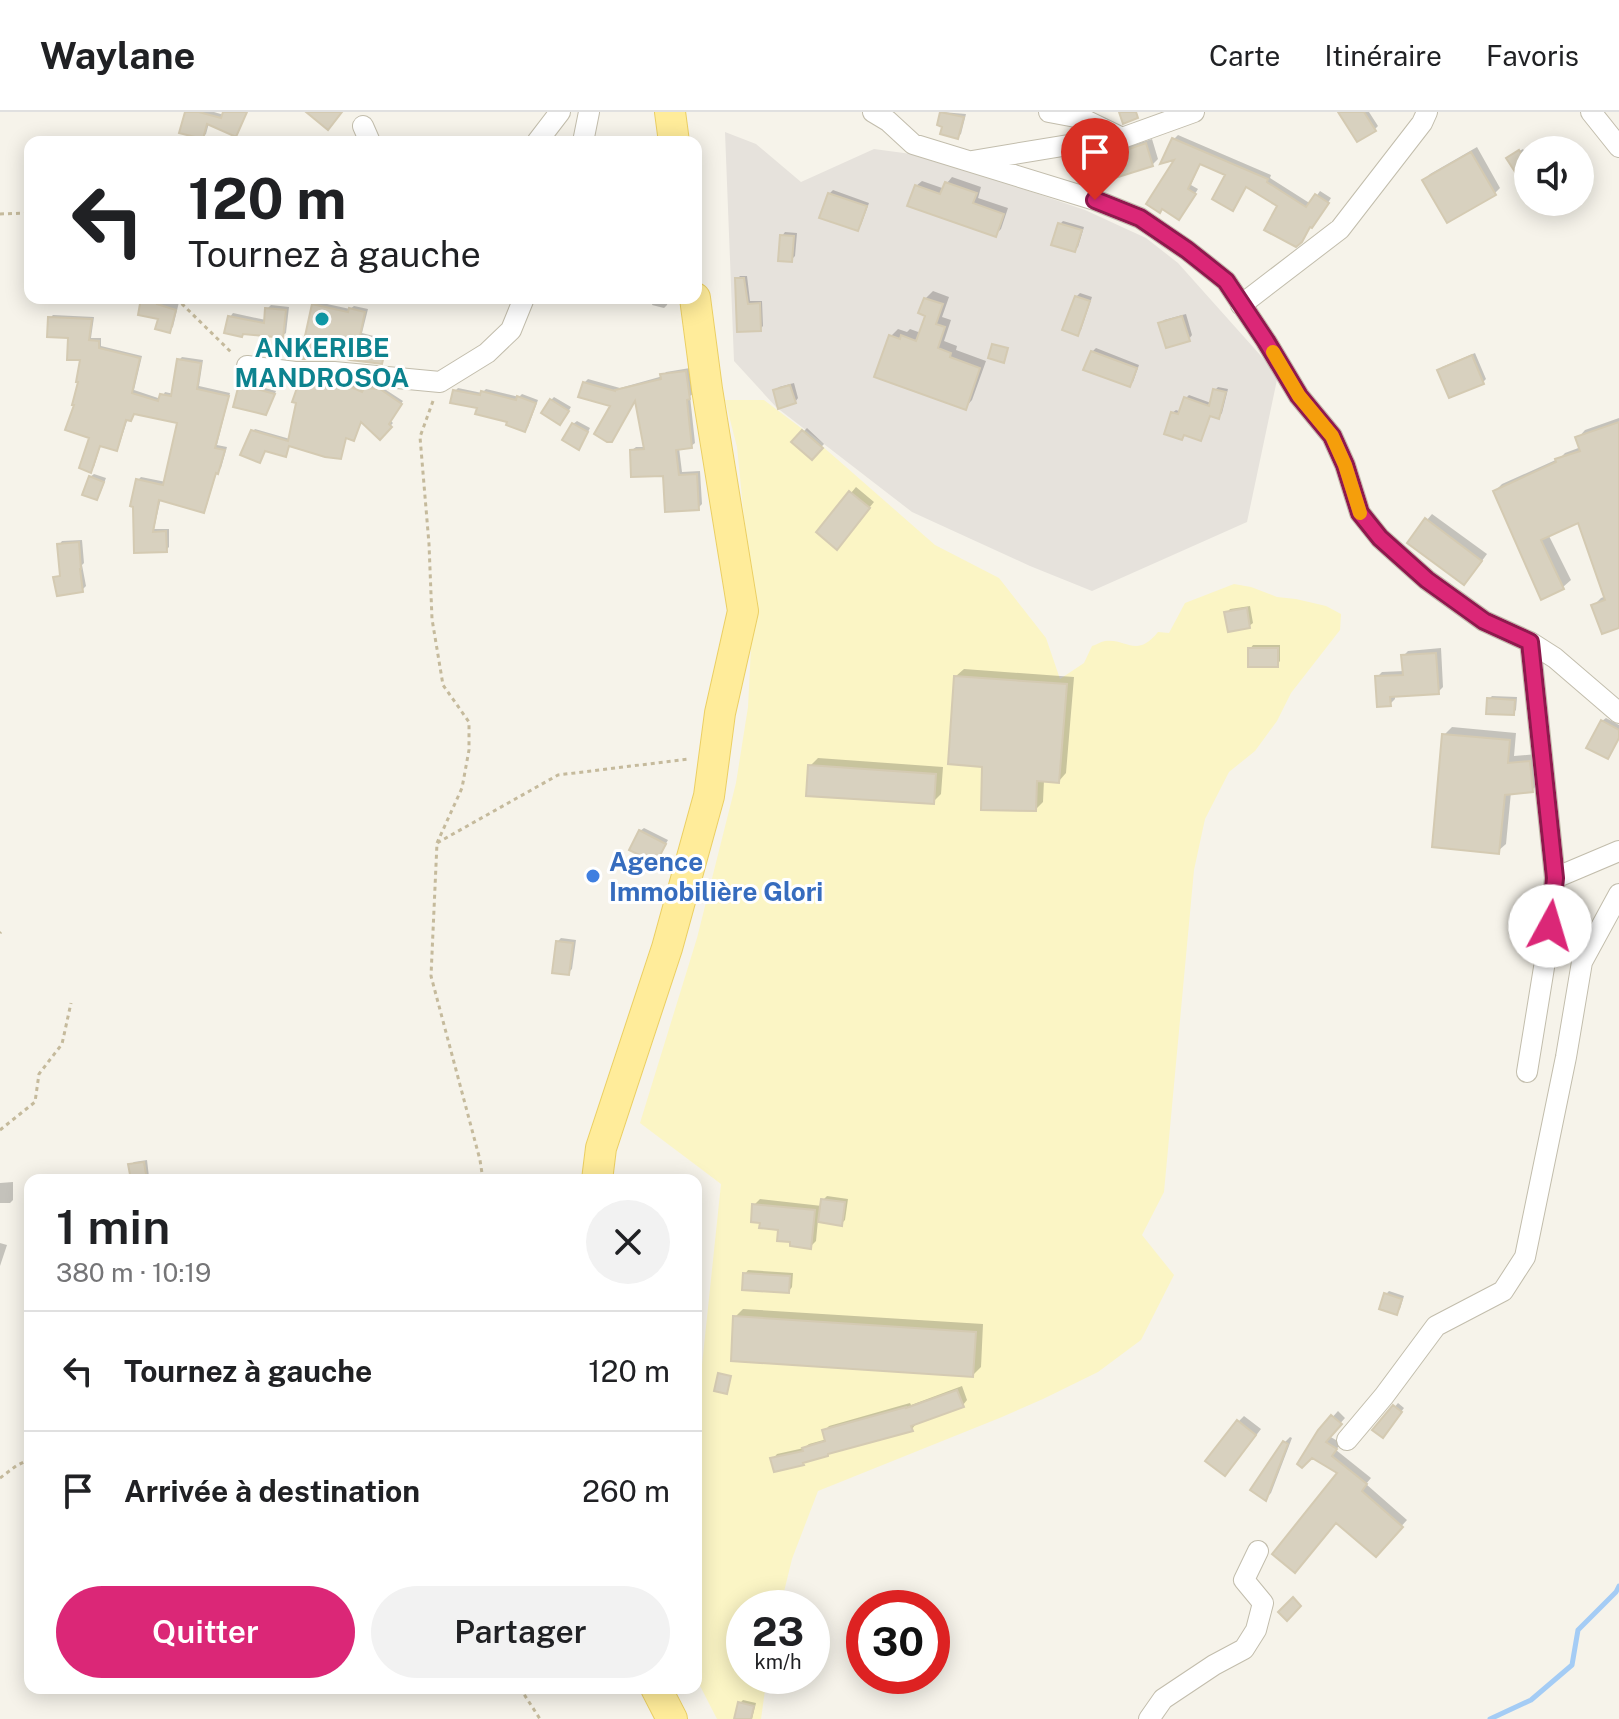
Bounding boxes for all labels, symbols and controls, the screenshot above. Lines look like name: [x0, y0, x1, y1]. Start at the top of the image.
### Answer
text: Waylane: [40, 33, 195, 78]
text: Carte: [1209, 39, 1280, 72]
text: Itinéraire: [1324, 39, 1442, 72]
text: Favoris: [1486, 39, 1579, 72]
pin: [1061, 118, 1129, 200]
icon: arrive: [1073, 130, 1117, 174]
map controls: [1514, 136, 1594, 216]
button: sound: [1514, 136, 1594, 216]
text: 120 m: [188, 166, 346, 232]
icon: left: [56, 168, 160, 272]
text: Tournez à gauche: [188, 233, 481, 275]
marker: ANKERIBE MANDROSOA: [313, 310, 331, 328]
place label: ANKERIBE MANDROSOA: [235, 332, 410, 393]
place label: Agence Immobilière Glori: [609, 846, 823, 907]
marker: Agence Immobilière Glori: [584, 867, 602, 885]
position arrow: [1508, 884, 1592, 968]
text: 1 min: [56, 1198, 170, 1255]
button: close: [586, 1200, 670, 1284]
text: 380 m · 10:19: [56, 1257, 211, 1288]
icon: left: [56, 1349, 100, 1393]
text: Tournez à gauche: [124, 1353, 372, 1389]
text: 120 m: [588, 1353, 670, 1389]
icon: arrive: [56, 1469, 100, 1513]
text: Arrivée à destination: [124, 1473, 420, 1509]
text: 260 m: [582, 1473, 670, 1509]
button: Quitter: [56, 1586, 355, 1678]
button: Partager: [371, 1586, 670, 1678]
speed limit sign: 30: [846, 1590, 950, 1694]
text: 23: [752, 1608, 804, 1655]
text: km/h: [754, 1650, 802, 1674]

